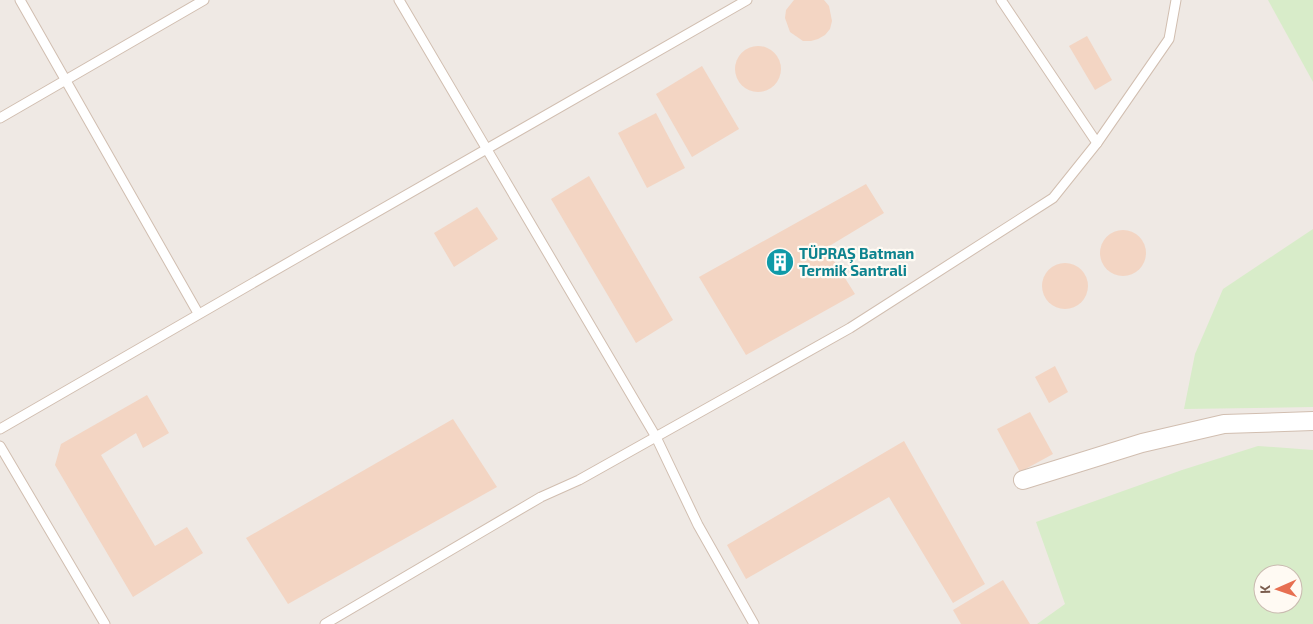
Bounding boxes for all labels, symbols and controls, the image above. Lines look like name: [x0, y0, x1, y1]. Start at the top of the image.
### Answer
place label: TÜPRAŞ Batman Termik Santrali: [799, 244, 914, 279]
building icon: TÜPRAŞ Batman Termik Santrali: [765, 247, 795, 277]
north arrow: [1253, 564, 1303, 614]
text: K: [1256, 585, 1273, 594]

